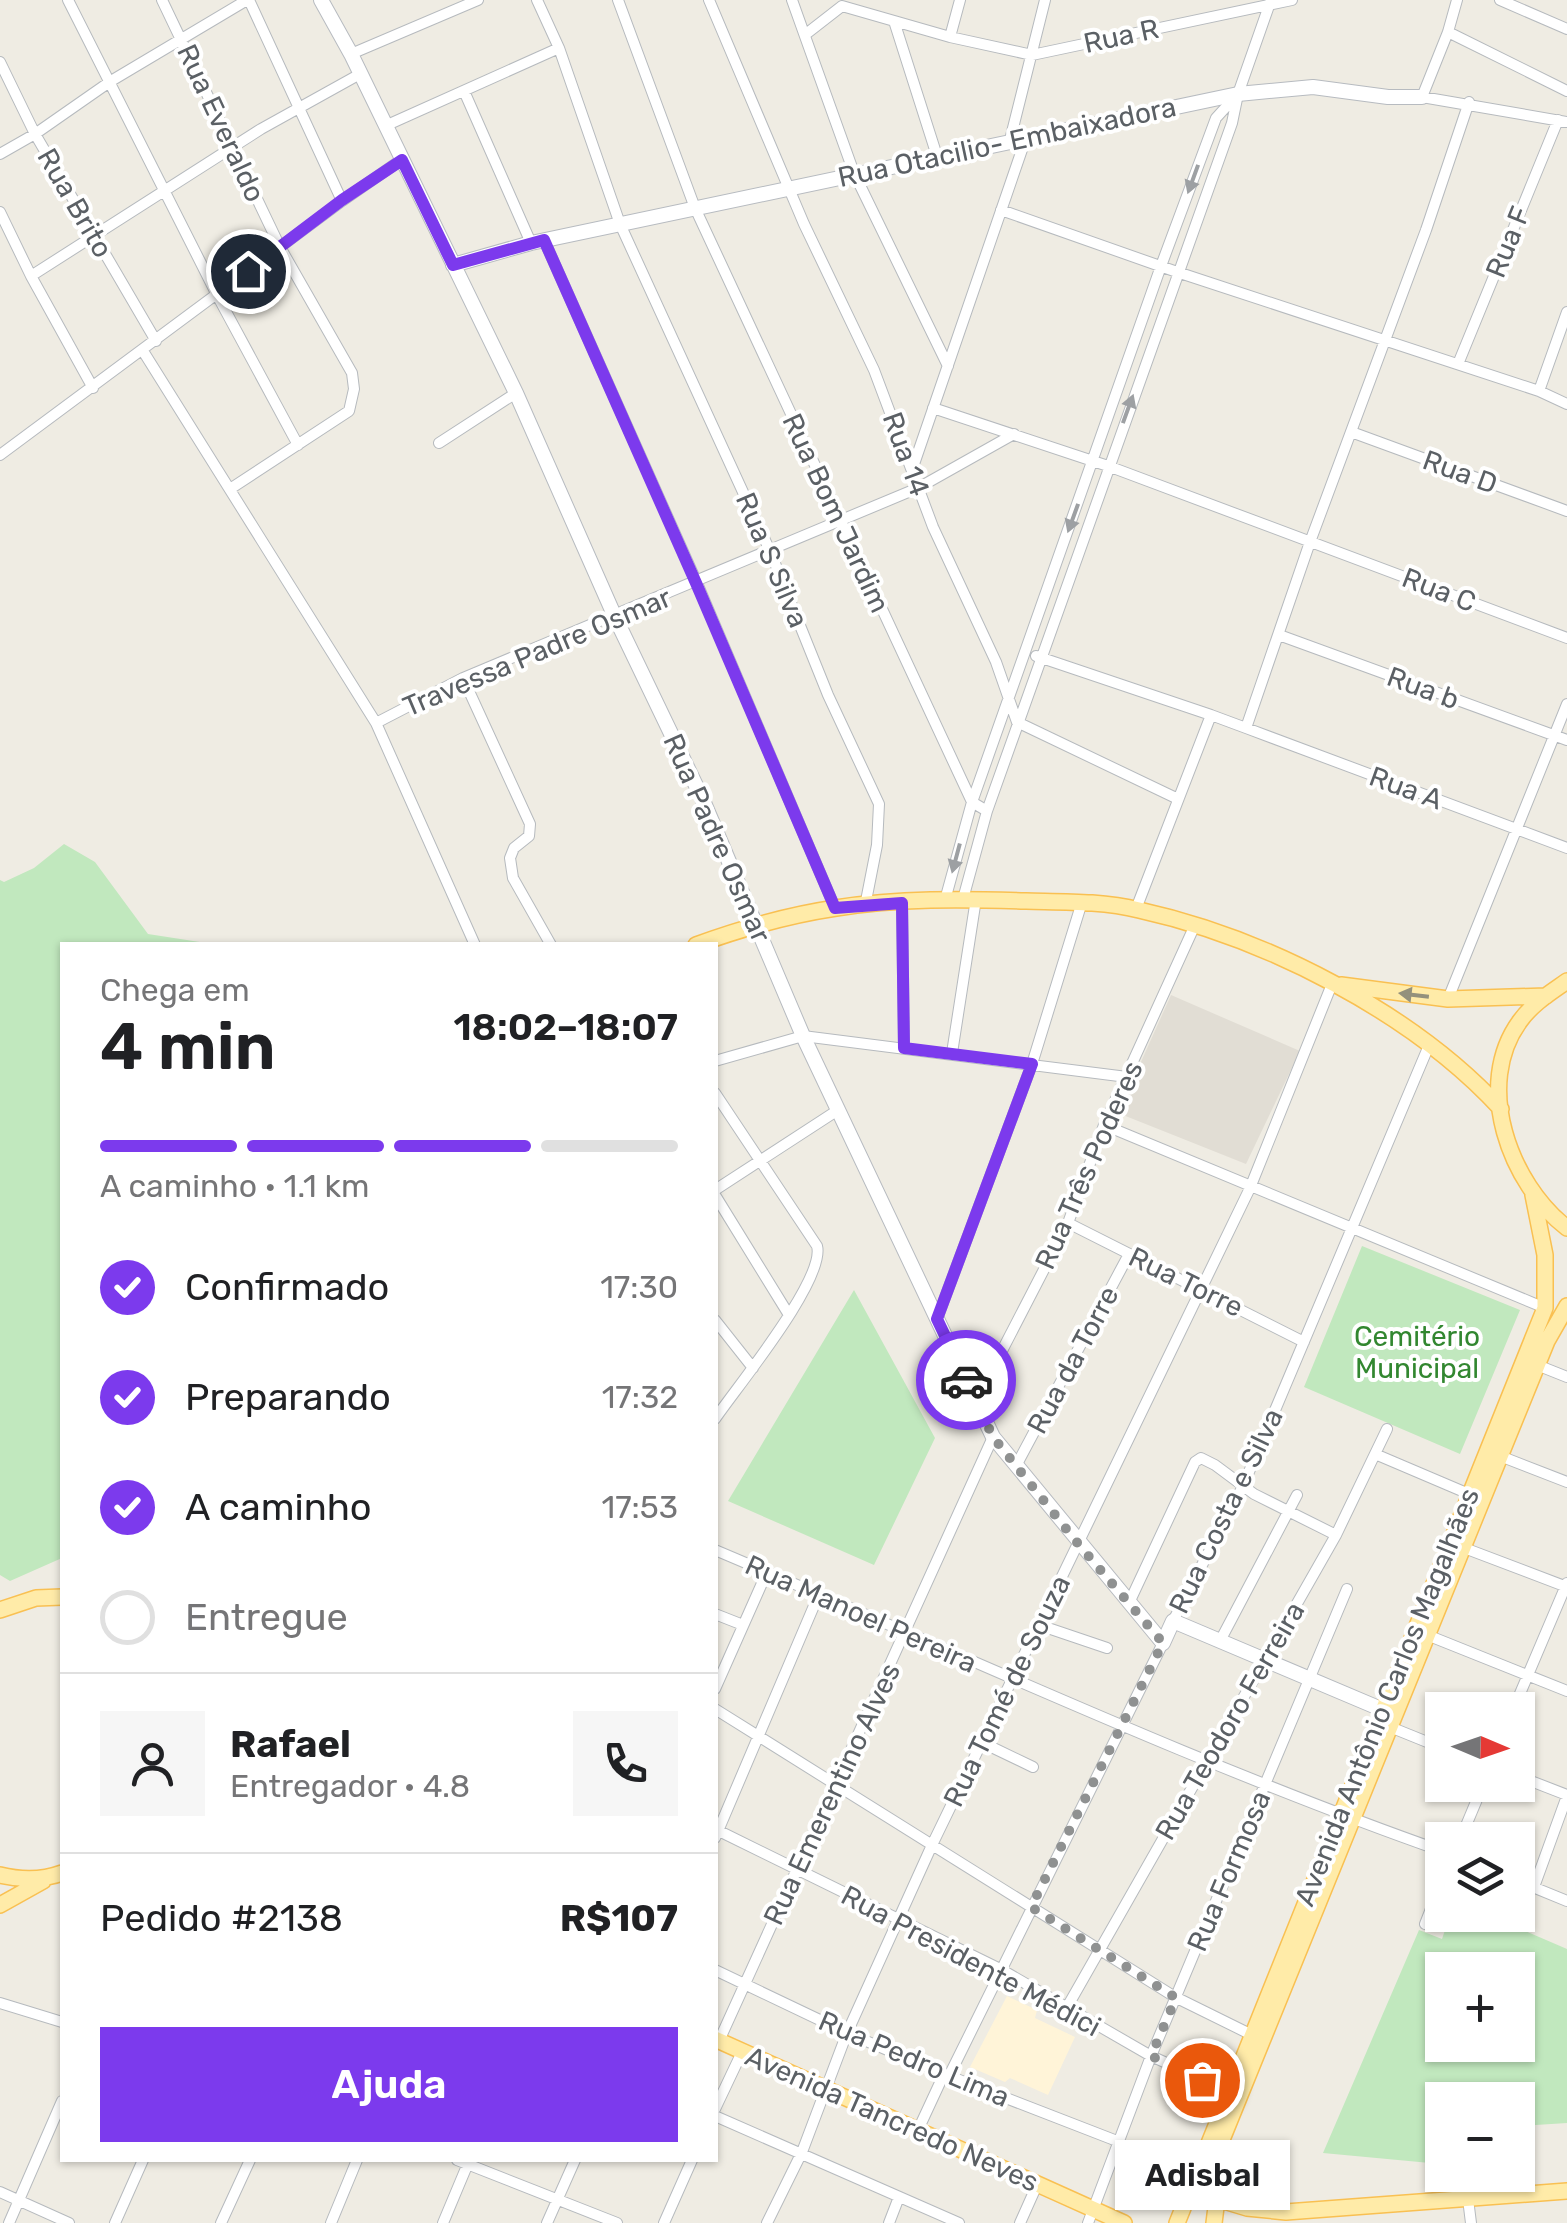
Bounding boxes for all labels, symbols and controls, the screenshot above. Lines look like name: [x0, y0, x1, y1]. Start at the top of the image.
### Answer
street label: Rua R: [1080, 12, 1162, 60]
street label: Rua Everaldo: [170, 39, 272, 207]
street label: Rua Otacilio- Embaixadora: [835, 90, 1179, 194]
street label: Rua Brito: [31, 143, 119, 263]
one-way arrow: [1185, 164, 1200, 194]
street label: Rua F: [1479, 202, 1537, 282]
pin: [206, 229, 291, 314]
icon: home: [221, 244, 276, 299]
one-way arrow: [1121, 394, 1136, 424]
street label: Rua Bom Jardim: [775, 408, 897, 618]
street label: Rua 14: [876, 408, 936, 500]
street label: Rua D: [1418, 443, 1502, 501]
street label: Rua S Silva: [729, 488, 815, 632]
one-way arrow: [1065, 504, 1080, 534]
street label: Rua C: [1398, 561, 1480, 619]
street label: Travessa Padre Osmar: [398, 580, 676, 723]
street label: Rua b: [1382, 660, 1464, 716]
street label: Rua Padre Osmar: [656, 729, 778, 948]
street label: Rua A: [1365, 760, 1447, 817]
one-way arrow: [948, 843, 964, 874]
text: Chega em: [100, 971, 250, 1009]
one-way arrow: [1397, 987, 1429, 1003]
text: 18:02–18:07: [453, 1004, 678, 1050]
text: 4 min: [100, 1008, 276, 1085]
street label: Rua Três Poderes: [1028, 1056, 1150, 1274]
text: A caminho · 1.1 km: [100, 1167, 370, 1205]
street label: Rua Torre: [1123, 1240, 1249, 1324]
icon: check: [100, 1260, 155, 1315]
text: Confirmado: [185, 1264, 389, 1310]
text: 17:30: [600, 1268, 678, 1306]
street label: Rua da Torre: [1020, 1281, 1126, 1439]
park label: Cemitério Municipal: [1354, 1320, 1480, 1385]
courier: [916, 1330, 1016, 1430]
icon: car: [939, 1353, 994, 1408]
icon: check: [100, 1370, 155, 1425]
text: Preparando: [185, 1374, 391, 1420]
text: 17:32: [602, 1378, 678, 1416]
street label: Rua Costa e Silva: [1162, 1403, 1290, 1619]
icon: check: [100, 1480, 155, 1535]
street label: Avenida Antônio Carlos Magalhães: [1288, 1483, 1486, 1911]
text: A caminho: [185, 1484, 372, 1530]
text: 17:53: [601, 1488, 678, 1526]
street label: Rua Manoel Pereira: [740, 1548, 982, 1680]
street label: Rua Tomé de Souza: [937, 1570, 1077, 1812]
text: Entregue: [185, 1594, 348, 1640]
street label: Rua Teodoro Ferreira: [1148, 1596, 1312, 1846]
street label: Rua Emerentino Alves: [757, 1658, 907, 1930]
north arrow: [1425, 1692, 1535, 1802]
map controls: [1425, 1692, 1535, 2192]
button: person: [100, 1711, 205, 1816]
button: phone: [573, 1711, 678, 1816]
text: Rafael: [230, 1721, 351, 1767]
text: Entregador · 4.8: [230, 1767, 470, 1805]
street label: Rua Formosa: [1180, 1786, 1278, 1956]
button: layers: [1425, 1822, 1535, 1932]
street label: Rua Presidente Médici: [836, 1879, 1106, 2043]
text: Pedido #2138: [100, 1895, 343, 1941]
text: R$107: [560, 1895, 678, 1941]
button: +: [1425, 1952, 1535, 2062]
street label: Rua Pedro Lima: [814, 2004, 1014, 2114]
button: Ajuda: [100, 2027, 678, 2142]
pin: [1160, 2038, 1245, 2123]
street label: Avenida Tancredo Neves: [740, 2039, 1044, 2199]
icon: bag: [1175, 2053, 1230, 2108]
button: −: [1425, 2082, 1535, 2192]
callout: Adisbal: [1114, 2140, 1290, 2210]
text: Adisbal: [1145, 2156, 1260, 2194]

